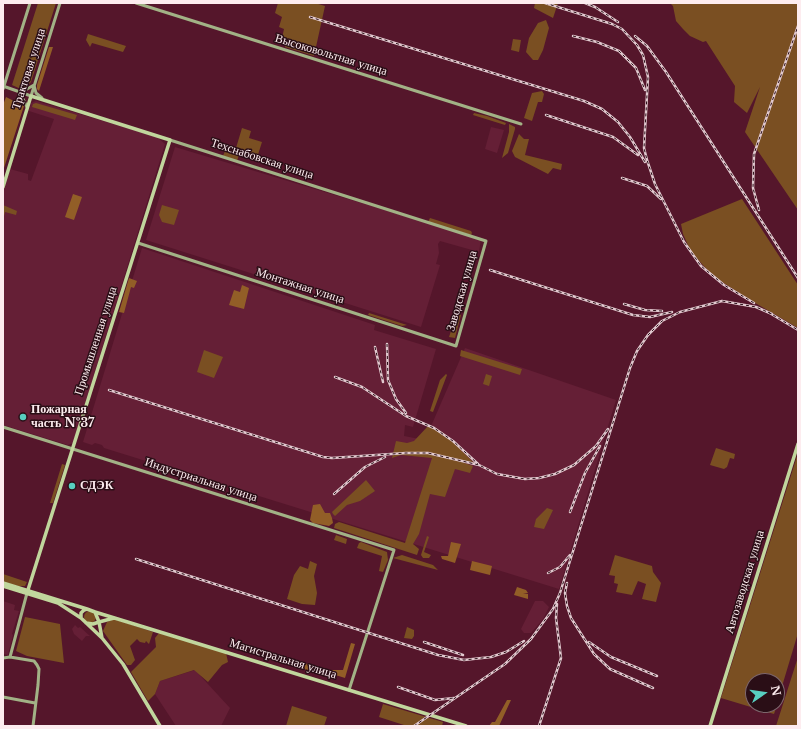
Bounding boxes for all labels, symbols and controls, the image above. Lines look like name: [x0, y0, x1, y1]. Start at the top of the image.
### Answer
street label: Трактовая улица: [9, 27, 49, 111]
street label: Высоковольтная улица: [273, 31, 389, 79]
street label: Техснабовская улица: [209, 136, 315, 182]
street label: Заводская улица: [444, 249, 480, 333]
street label: Монтажная улица: [254, 265, 346, 307]
street label: Промышленная улица: [72, 285, 120, 397]
place label: Пожарная часть №37: [31, 403, 94, 431]
marker: Пожарная часть №37: [18, 412, 28, 422]
street label: Индустриальная улица: [143, 455, 259, 505]
place label: СДЭК: [80, 479, 113, 493]
marker: СДЭК: [67, 481, 77, 491]
street label: Автозаводская улица: [722, 529, 768, 635]
street label: Магистральная улица: [228, 636, 338, 682]
north arrow: [745, 673, 785, 713]
text: N: [768, 684, 784, 697]

